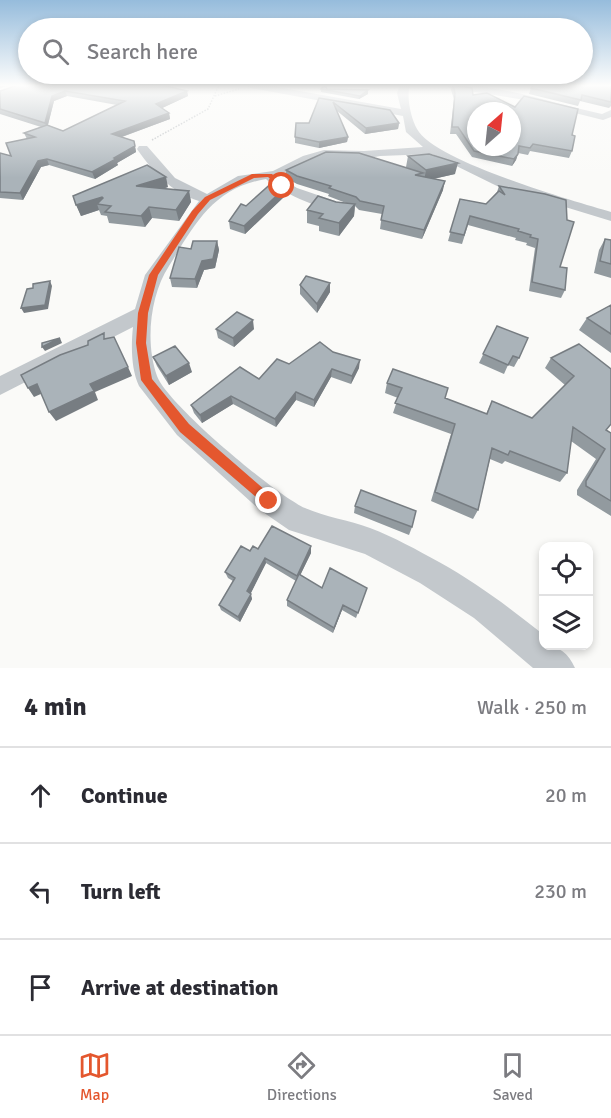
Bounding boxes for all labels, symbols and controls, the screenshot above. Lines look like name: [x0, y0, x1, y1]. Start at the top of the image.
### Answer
search box: [18, 18, 593, 84]
icon: search: [39, 35, 72, 68]
text: Search here: [87, 38, 198, 65]
north arrow: [467, 102, 521, 156]
route start: [268, 172, 294, 198]
route end: [255, 487, 281, 513]
map controls: [539, 542, 593, 650]
button: locate: [539, 542, 593, 596]
button: layers: [539, 596, 593, 650]
text: 4 min: [24, 691, 87, 723]
text: Walk · 250 m: [477, 695, 587, 720]
icon: ahead: [24, 779, 57, 812]
text: Continue: [81, 782, 168, 809]
text: 20 m: [545, 783, 587, 808]
icon: left: [24, 875, 57, 908]
text: Turn left: [81, 878, 161, 905]
text: 230 m: [534, 879, 587, 904]
icon: arrive: [24, 971, 57, 1004]
text: Arrive at destination: [81, 974, 278, 1001]
tab: Map: [78, 1049, 111, 1105]
tab: Directions: [267, 1049, 337, 1105]
tab: Saved: [493, 1049, 533, 1105]

